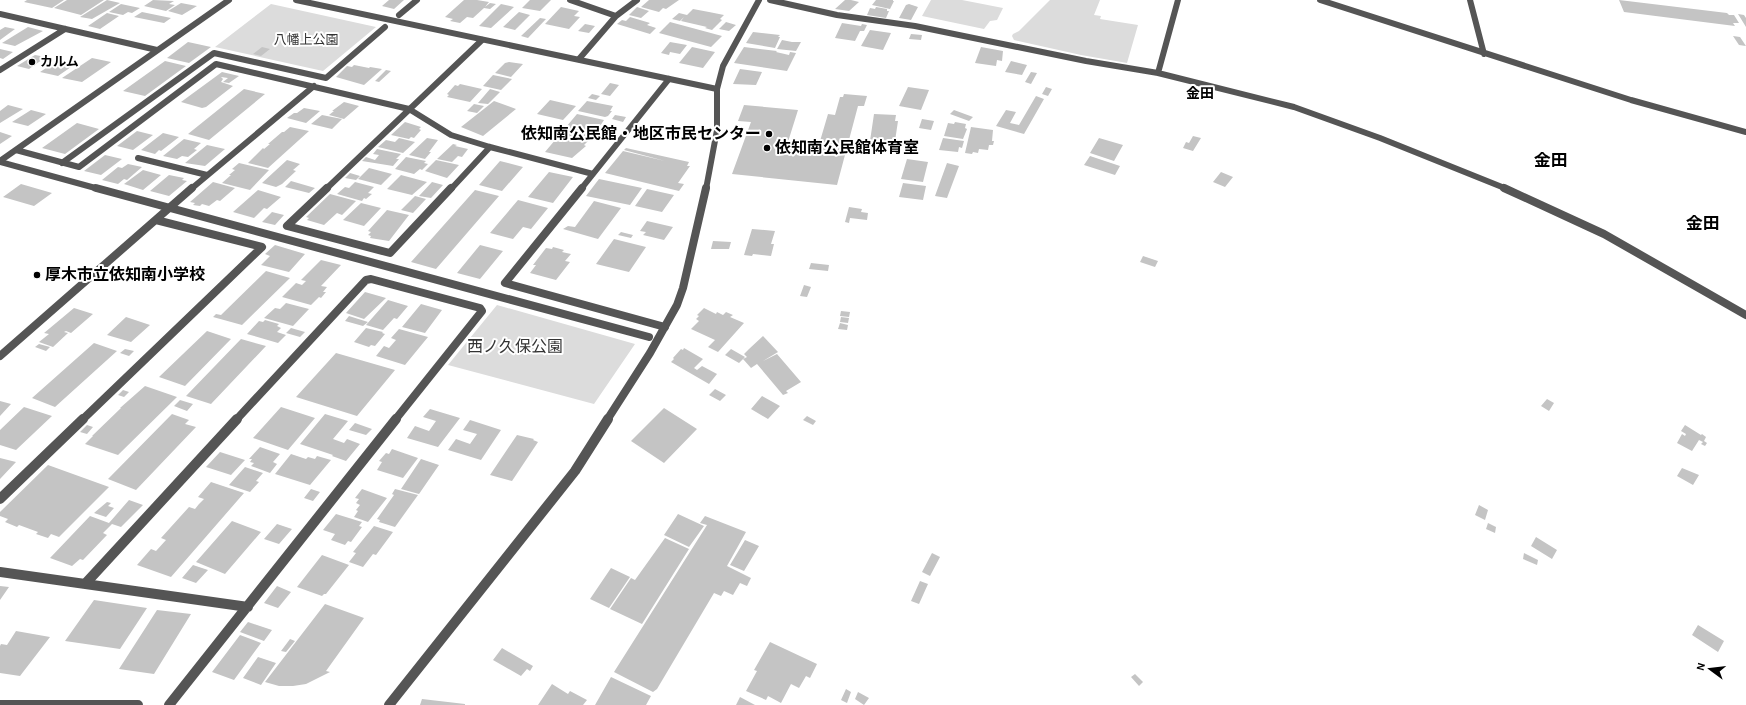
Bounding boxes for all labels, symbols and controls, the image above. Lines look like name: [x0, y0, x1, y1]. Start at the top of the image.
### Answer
park label: 八幡上公園: [273, 33, 339, 47]
place label: カルム: [40, 55, 79, 69]
marker: カルム: [27, 57, 37, 67]
district label: 金田: [1186, 86, 1214, 101]
place label: 依知南公民館・地区市民センター: [521, 124, 761, 142]
marker: 依知南公民館・地区市民センター: [764, 129, 774, 139]
place label: 依知南公民館体育室: [775, 138, 919, 156]
marker: 依知南公民館体育室: [762, 143, 772, 153]
district label: 金田: [1534, 152, 1568, 169]
district label: 金田: [1686, 215, 1720, 232]
place label: 厚木市立依知南小学校: [45, 265, 205, 283]
marker: 厚木市立依知南小学校: [32, 270, 42, 280]
park label: 西ノ久保公園: [467, 338, 563, 355]
north arrow: [1690, 649, 1730, 689]
text: N: [1695, 661, 1707, 672]

